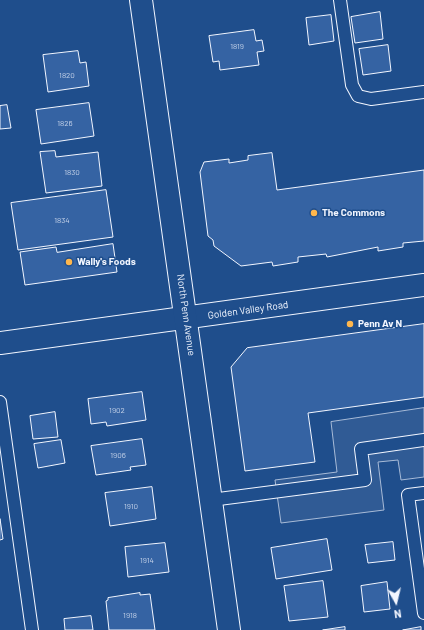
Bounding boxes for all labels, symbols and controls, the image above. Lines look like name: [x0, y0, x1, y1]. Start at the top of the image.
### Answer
house number: 1819: [230, 41, 244, 51]
house number: 1820: [59, 70, 75, 80]
house number: 1826: [57, 118, 73, 128]
house number: 1830: [64, 167, 80, 177]
place label: The Commons: [322, 207, 385, 219]
marker: The Commons: [309, 208, 319, 218]
house number: 1834: [54, 215, 70, 225]
place label: Wally's Foods: [77, 256, 136, 268]
marker: Wally's Foods: [64, 257, 74, 267]
street label: North Penn Avenue: [174, 273, 198, 357]
street label: Golden Valley Road: [207, 298, 289, 322]
place label: Penn Av N: [358, 318, 402, 330]
marker: Penn Av N: [345, 319, 355, 329]
house number: 1902: [109, 405, 125, 415]
house number: 1906: [110, 450, 126, 460]
house number: 1910: [124, 501, 138, 511]
house number: 1914: [140, 555, 154, 565]
north arrow: [376, 582, 416, 622]
text: N: [393, 607, 402, 621]
house number: 1918: [123, 610, 137, 620]

